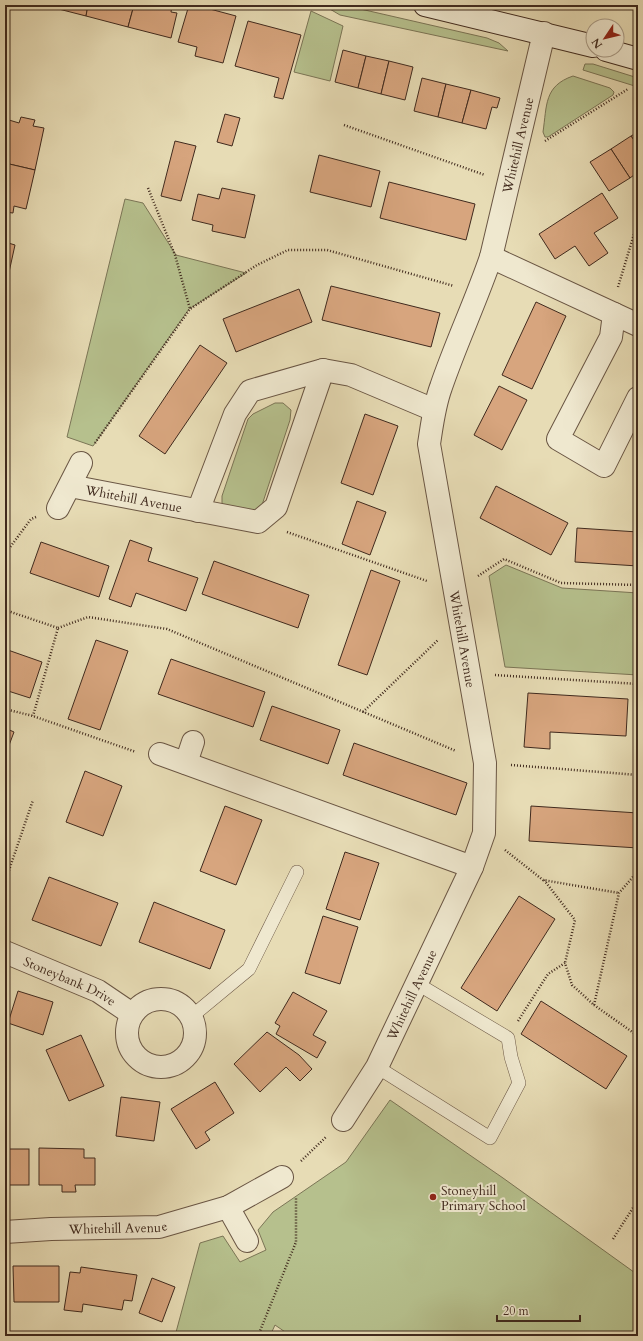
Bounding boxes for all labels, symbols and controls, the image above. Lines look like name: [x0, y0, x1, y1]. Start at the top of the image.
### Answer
north arrow: [585, 18, 625, 58]
text: N: [588, 35, 606, 52]
street label: Whitehill Avenue: [498, 95, 539, 196]
street label: Whitehill Avenue: [83, 481, 184, 517]
street label: Whitehill Avenue: [444, 588, 479, 689]
street label: Whitehill Avenue: [383, 947, 441, 1044]
street label: Stoneybank Drive: [21, 953, 119, 1011]
place label: Stoneyhill Primary School: [441, 1182, 526, 1215]
marker: Stoneyhill Primary School: [428, 1192, 438, 1202]
street label: Whitehill Avenue: [68, 1217, 170, 1239]
scale bar: [497, 1297, 580, 1323]
text: 20 m: [503, 1303, 530, 1319]

